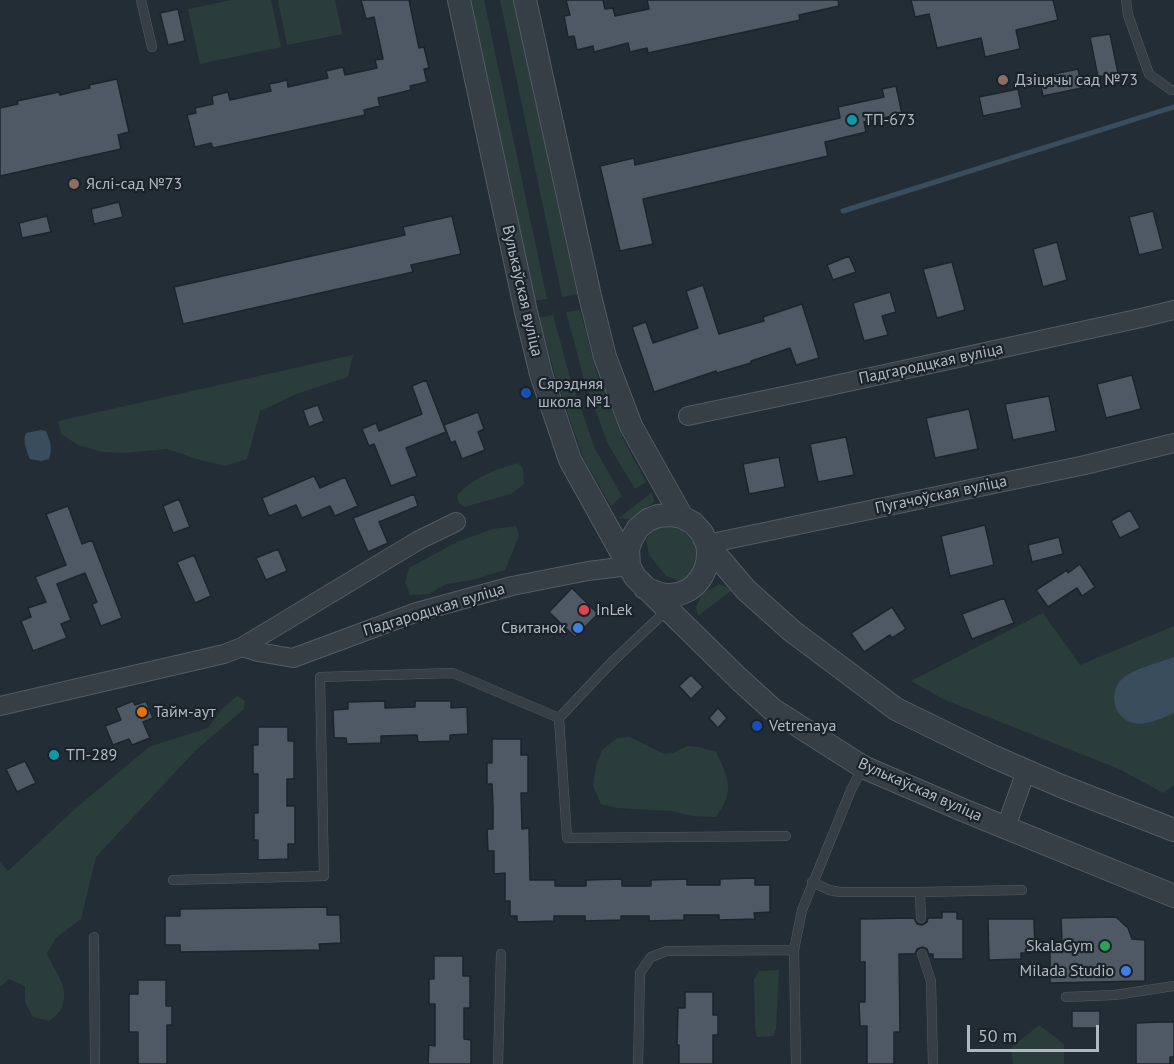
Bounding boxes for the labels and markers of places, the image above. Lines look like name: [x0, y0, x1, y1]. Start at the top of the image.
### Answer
place label: Дзіцячы сад №73: [1015, 70, 1138, 90]
marker: Дзіцячы сад №73: [996, 73, 1010, 87]
place label: ТП-673: [864, 110, 915, 130]
marker: ТП-673: [845, 113, 859, 127]
place label: Яслі-сад №73: [86, 174, 182, 194]
marker: Яслі-сад №73: [67, 177, 81, 191]
place label: Сярэдняя школа №1: [538, 374, 611, 412]
marker: Сярэдняя школа №1: [519, 386, 533, 400]
place label: InLek: [596, 600, 633, 620]
marker: InLek: [577, 603, 591, 617]
place label: Свитанок: [501, 618, 566, 638]
marker: Свитанок: [571, 621, 585, 635]
place label: Тайм-аут: [154, 702, 216, 722]
marker: Тайм-аут: [135, 705, 149, 719]
place label: Vetrenaya: [769, 716, 836, 736]
marker: Vetrenaya: [750, 719, 764, 733]
place label: ТП-289: [66, 745, 117, 765]
marker: ТП-289: [47, 748, 61, 762]
place label: SkalaGym: [1026, 936, 1093, 956]
marker: SkalaGym: [1098, 939, 1112, 953]
place label: Milada Studio: [1020, 961, 1114, 981]
marker: Milada Studio: [1119, 964, 1133, 978]

